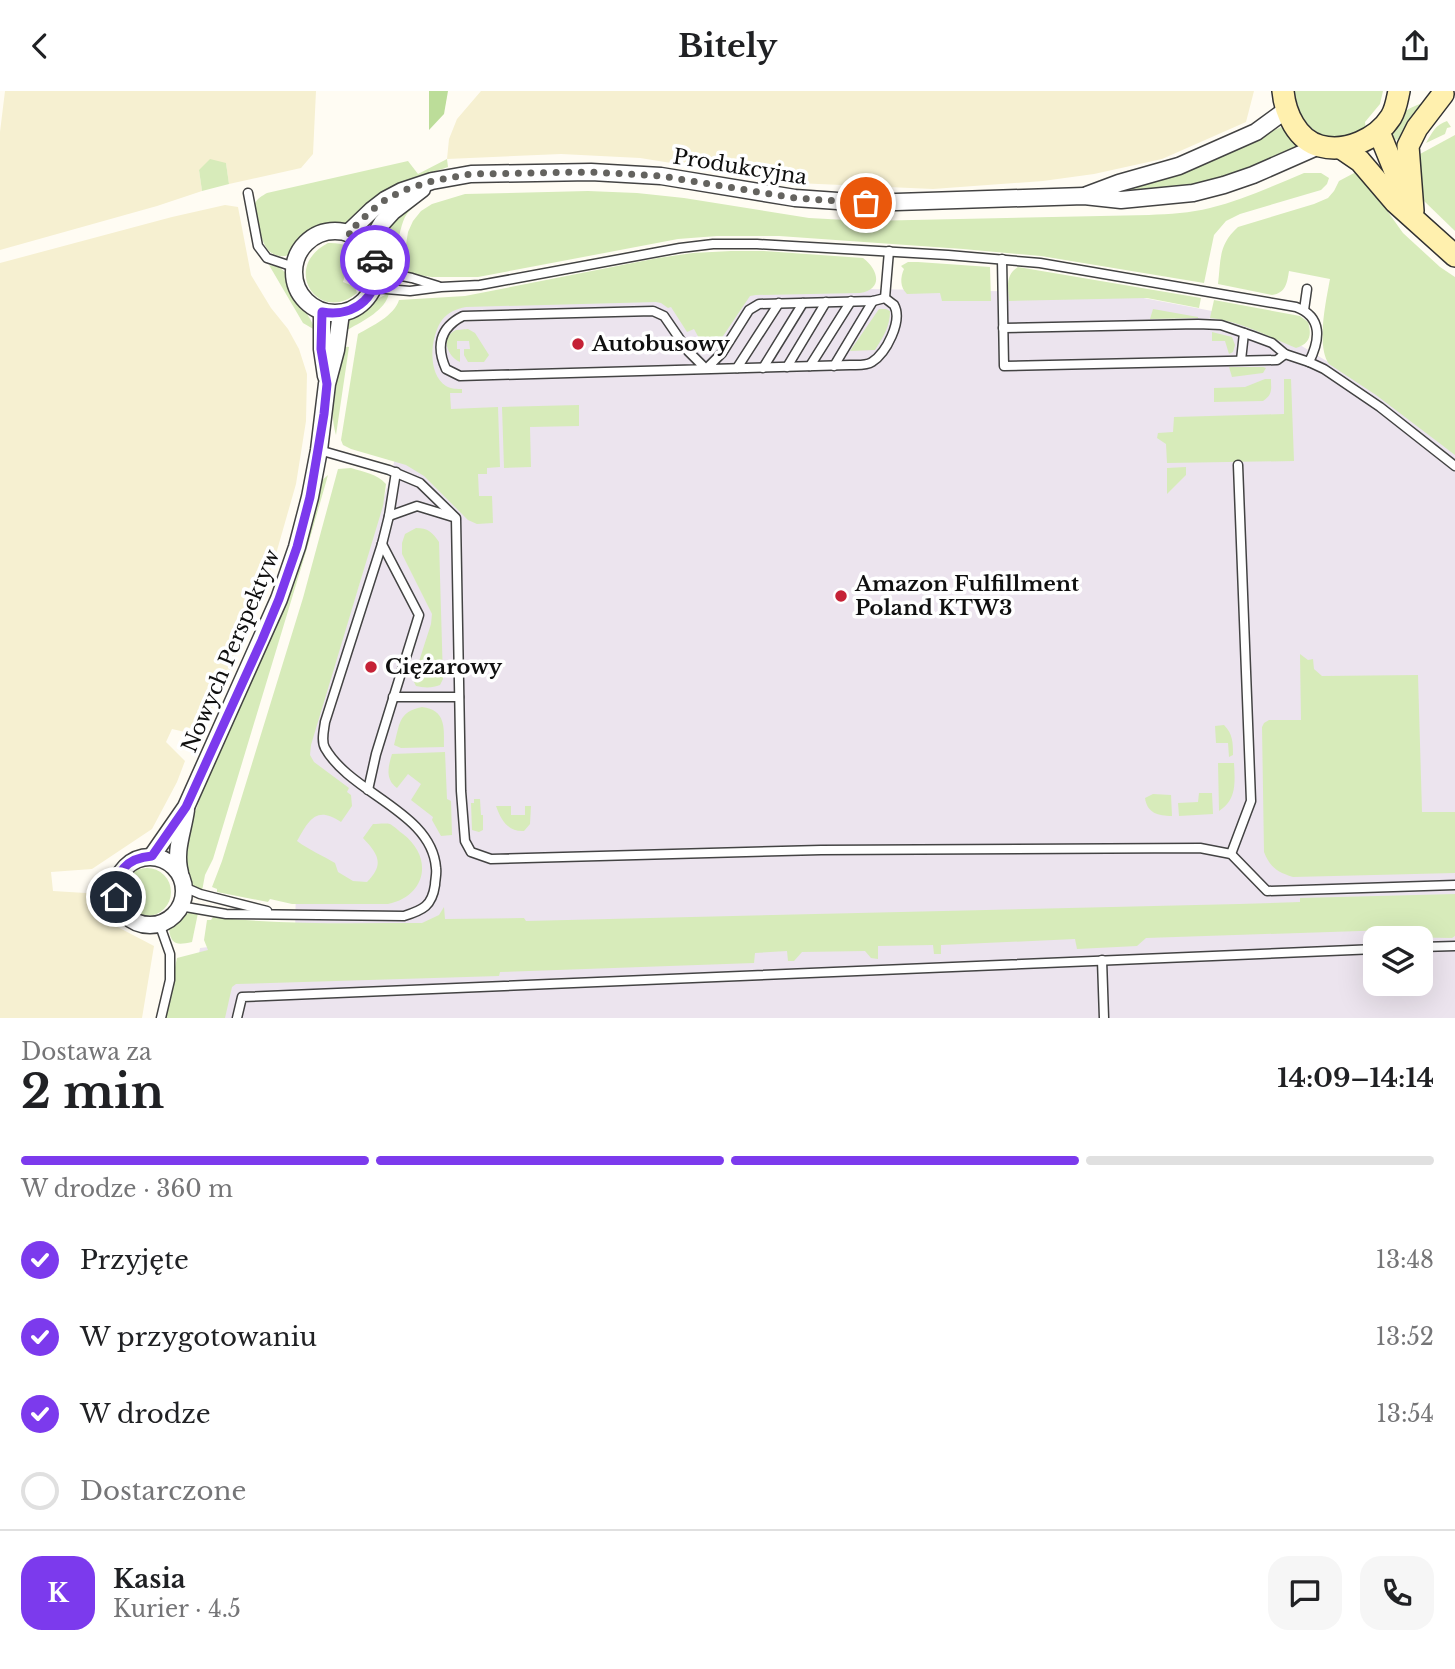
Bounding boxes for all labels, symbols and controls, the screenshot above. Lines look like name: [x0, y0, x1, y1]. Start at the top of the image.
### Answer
text: Bitely: [678, 26, 777, 66]
icon: back: [21, 27, 59, 65]
icon: share: [1396, 27, 1434, 65]
street label: Produkcyjna: [671, 144, 809, 190]
pin: [836, 173, 896, 233]
icon: bag: [847, 184, 885, 222]
courier: [340, 225, 410, 295]
icon: car: [356, 241, 394, 279]
place label: Autobusowy: [591, 331, 730, 357]
marker: Autobusowy: [570, 336, 586, 352]
street label: Nowych Perspektyw: [176, 545, 286, 756]
place label: Amazon Fulfillment Poland KTW3: [854, 571, 1079, 621]
marker: Amazon Fulfillment Poland KTW3: [833, 588, 849, 604]
place label: Ciężarowy: [385, 654, 503, 680]
marker: Ciężarowy: [363, 659, 379, 675]
pin: [86, 867, 146, 927]
icon: home: [97, 878, 135, 916]
map controls: [1363, 926, 1433, 996]
button: layers: [1363, 926, 1433, 996]
text: Dostawa za: [21, 1038, 152, 1066]
text: 14:09–14:14: [1277, 1062, 1434, 1094]
text: 2 min: [21, 1063, 164, 1120]
text: W drodze · 360 m: [21, 1175, 233, 1203]
icon: check: [21, 1241, 59, 1279]
text: Przyjęte: [80, 1244, 189, 1276]
text: 13:48: [1376, 1246, 1434, 1274]
icon: check: [21, 1318, 59, 1356]
text: W przygotowaniu: [80, 1321, 317, 1353]
text: 13:52: [1376, 1323, 1434, 1351]
icon: check: [21, 1395, 59, 1433]
text: W drodze: [80, 1398, 211, 1430]
text: 13:54: [1377, 1400, 1434, 1428]
text: Dostarczone: [80, 1475, 246, 1507]
button: chat: [1268, 1556, 1342, 1630]
button: phone: [1360, 1556, 1434, 1630]
text: Kasia: [113, 1563, 186, 1595]
text: K: [47, 1577, 69, 1609]
text: Kurier · 4.5: [113, 1595, 241, 1623]

